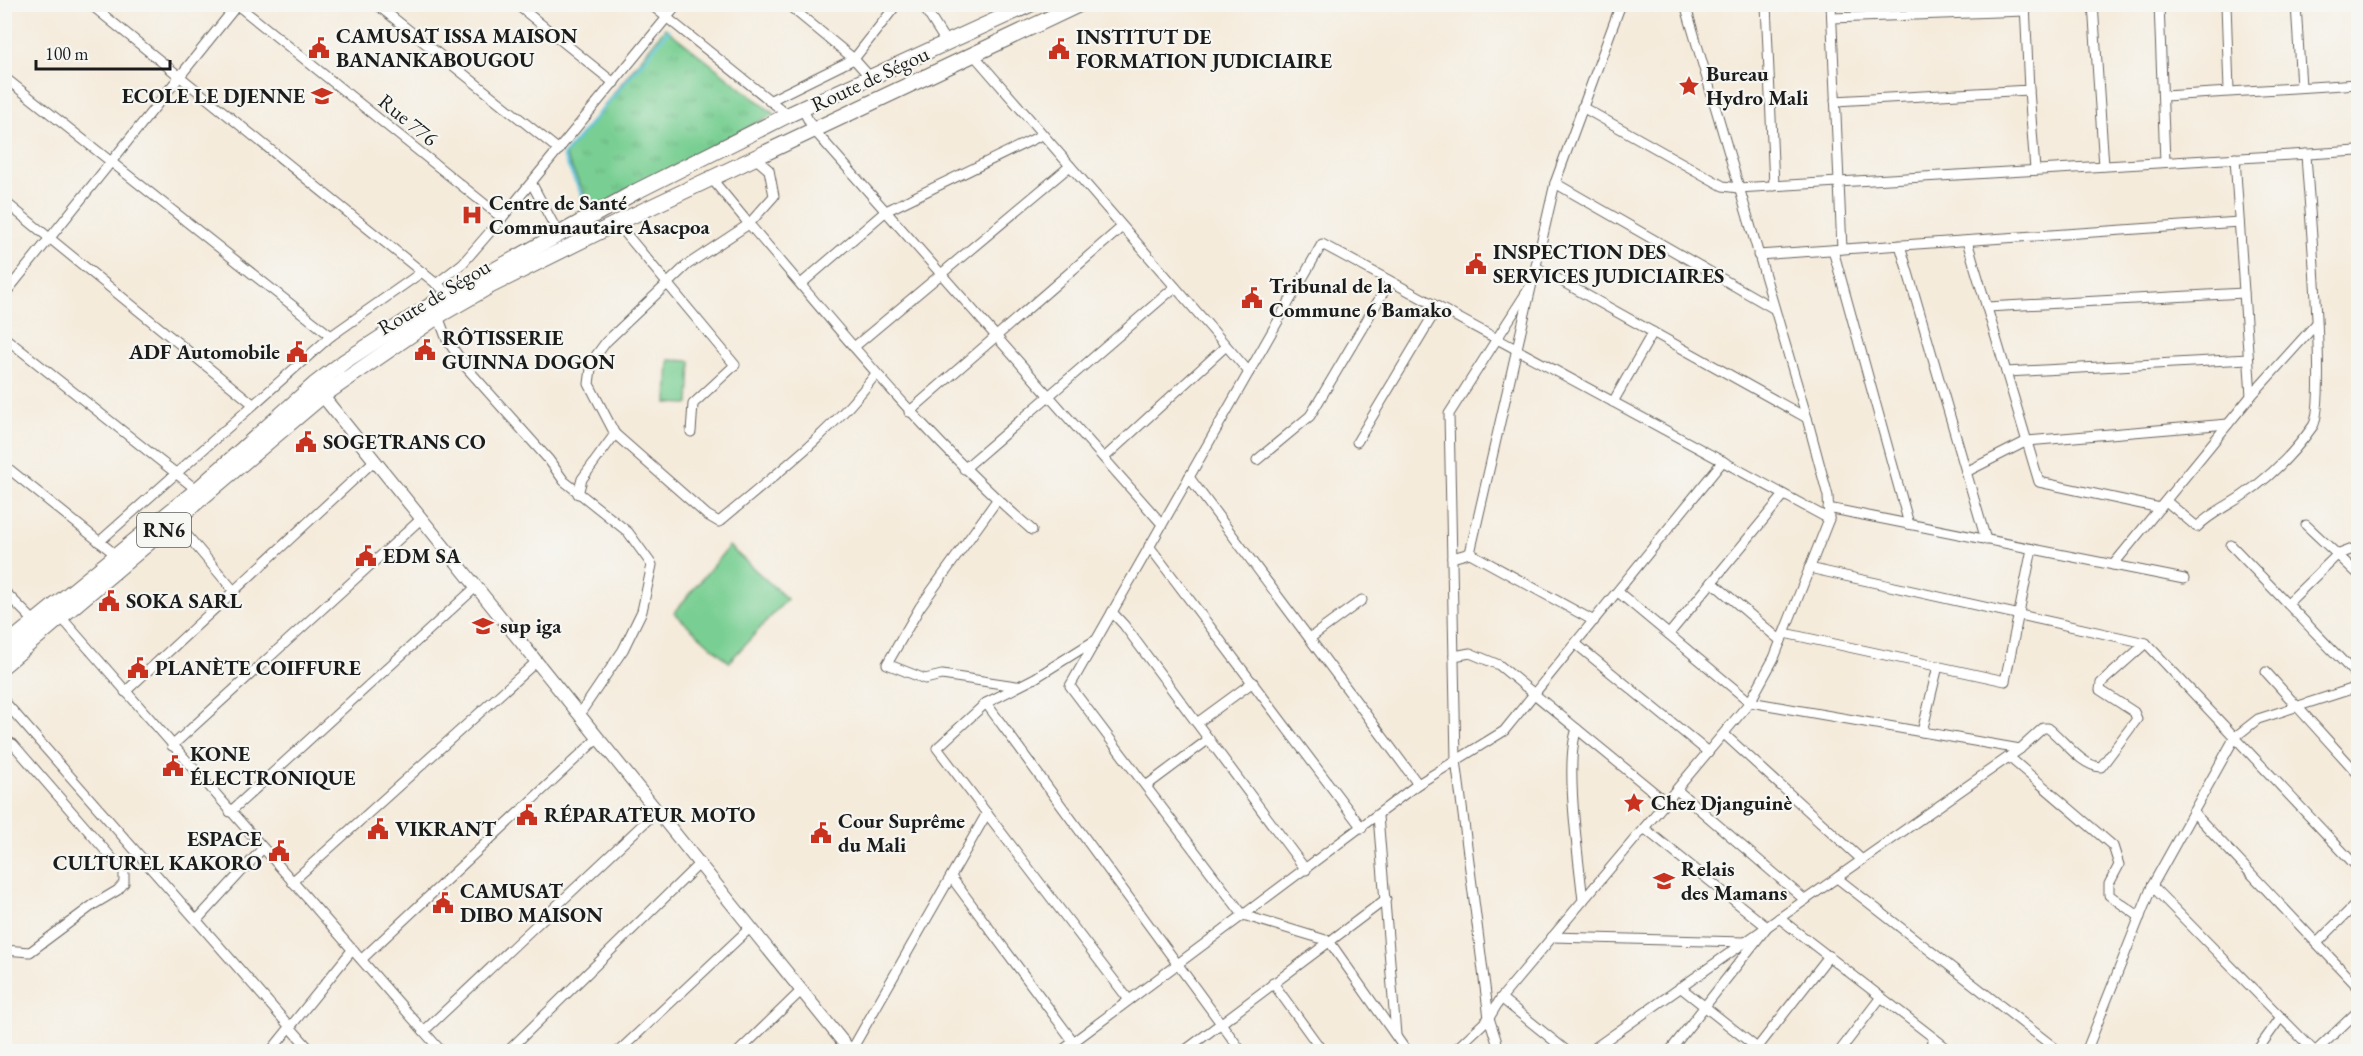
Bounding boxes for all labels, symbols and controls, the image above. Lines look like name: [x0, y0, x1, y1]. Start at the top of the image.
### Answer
place label: CAMUSAT ISSA MAISON BANANKABOUGOU: [336, 22, 577, 73]
place label: INSTITUT DE FORMATION JUDICIAIRE: [1076, 23, 1332, 74]
scale bar: [36, 33, 170, 71]
public building icon: CAMUSAT ISSA MAISON BANANKABOUGOU: [307, 36, 331, 60]
public building icon: INSTITUT DE FORMATION JUDICIAIRE: [1047, 37, 1071, 61]
street label: Route de Ségou: [807, 39, 933, 118]
text: 100 m: [45, 42, 89, 65]
place label: Bureau Hydro Mali: [1706, 60, 1808, 111]
place icon: Bureau Hydro Mali: [1677, 74, 1701, 98]
place label: ECOLE LE DJENNE: [122, 82, 305, 109]
school or university icon: ECOLE LE DJENNE: [310, 84, 334, 108]
street label: Rue 776: [373, 88, 443, 152]
place label: Centre de Santé Communautaire Asacpoa: [489, 189, 711, 240]
hospital icon: Centre de Santé Communautaire Asacpoa: [460, 203, 484, 227]
place label: INSPECTION DES SERVICES JUDICIAIRES: [1493, 238, 1724, 289]
street label: Route de Ségou: [372, 252, 495, 341]
public building icon: INSPECTION DES SERVICES JUDICIAIRES: [1464, 252, 1488, 276]
place label: Tribunal de la Commune 6 Bamako: [1269, 272, 1452, 323]
public building icon: Tribunal de la Commune 6 Bamako: [1240, 286, 1264, 310]
place label: RÔTISSERIE GUINNA DOGON: [442, 324, 615, 375]
place label: ADF Automobile: [128, 338, 280, 365]
public building icon: RÔTISSERIE GUINNA DOGON: [413, 338, 437, 362]
public building icon: ADF Automobile: [285, 340, 309, 364]
place label: SOGETRANS CO: [323, 428, 486, 455]
public building icon: SOGETRANS CO: [294, 430, 318, 454]
road number: RN6: [137, 513, 191, 547]
place label: EDM SA: [383, 542, 462, 569]
public building icon: EDM SA: [354, 544, 378, 568]
place label: SOKA SARL: [126, 587, 243, 614]
public building icon: SOKA SARL: [97, 589, 121, 613]
place label: sup iga: [500, 612, 562, 639]
school or university icon: sup iga: [471, 614, 495, 638]
place label: PLANÈTE COIFFURE: [155, 654, 361, 681]
public building icon: PLANÈTE COIFFURE: [126, 656, 150, 680]
place label: KONE ÉLECTRONIQUE: [190, 740, 356, 791]
public building icon: KONE ÉLECTRONIQUE: [161, 754, 185, 778]
place label: Chez Djanguinè: [1651, 789, 1792, 816]
place icon: Chez Djanguinè: [1622, 791, 1646, 815]
place label: RÉPARATEUR MOTO: [544, 801, 755, 828]
public building icon: RÉPARATEUR MOTO: [515, 803, 539, 827]
place label: Cour Suprême du Mali: [838, 807, 965, 858]
place label: VIKRANT: [395, 815, 496, 842]
public building icon: VIKRANT: [366, 817, 390, 841]
public building icon: Cour Suprême du Mali: [809, 821, 833, 845]
place label: ESPACE CULTUREL KAKORO: [53, 825, 262, 876]
public building icon: ESPACE CULTUREL KAKORO: [267, 839, 291, 863]
place label: Relais des Mamans: [1681, 855, 1787, 906]
school or university icon: Relais des Mamans: [1652, 869, 1676, 893]
place label: CAMUSAT DIBO MAISON: [460, 877, 603, 928]
public building icon: CAMUSAT DIBO MAISON: [431, 891, 455, 915]

